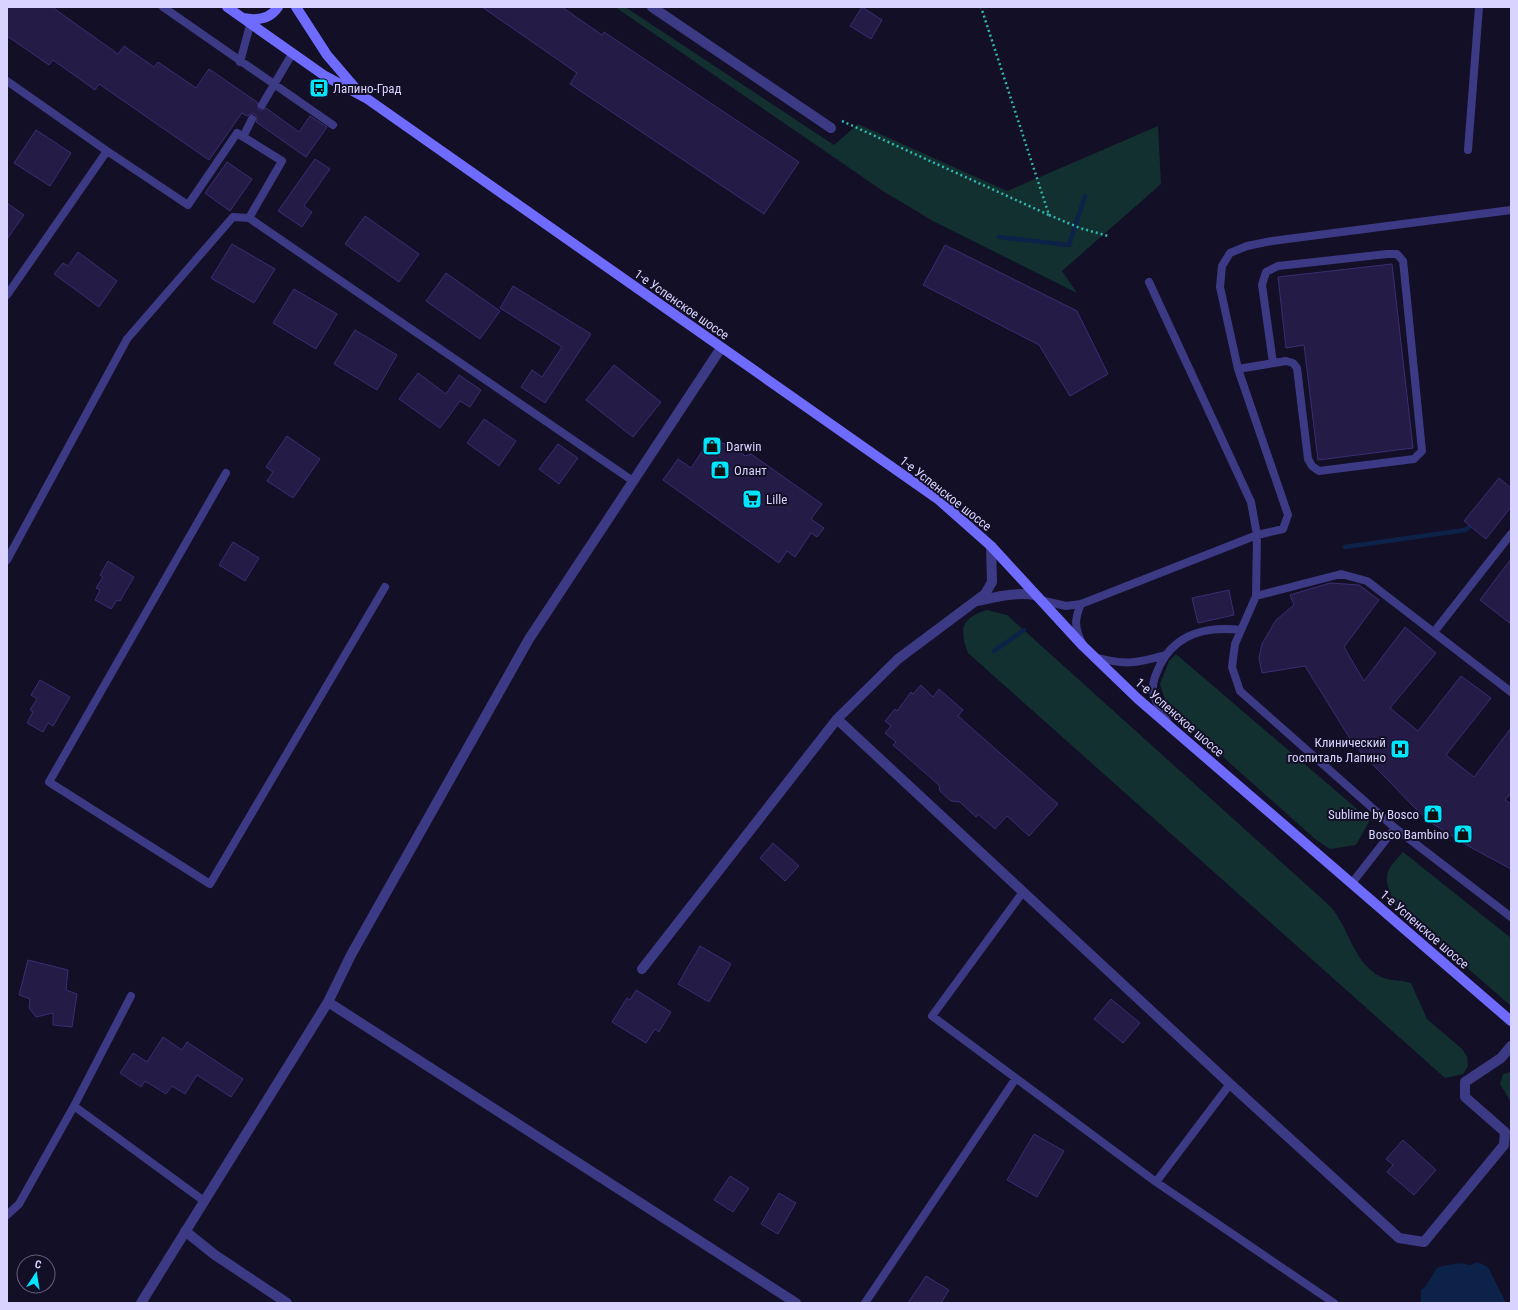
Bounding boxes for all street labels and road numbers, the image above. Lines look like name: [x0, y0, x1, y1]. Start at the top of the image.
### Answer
street label: 1-е Успенское шоссе: [631, 266, 732, 343]
street label: 1-е Успенское шоссе: [897, 453, 995, 534]
street label: 1-е Успенское шоссе: [1132, 675, 1227, 760]
street label: 1-е Успенское шоссе: [1377, 887, 1472, 972]

